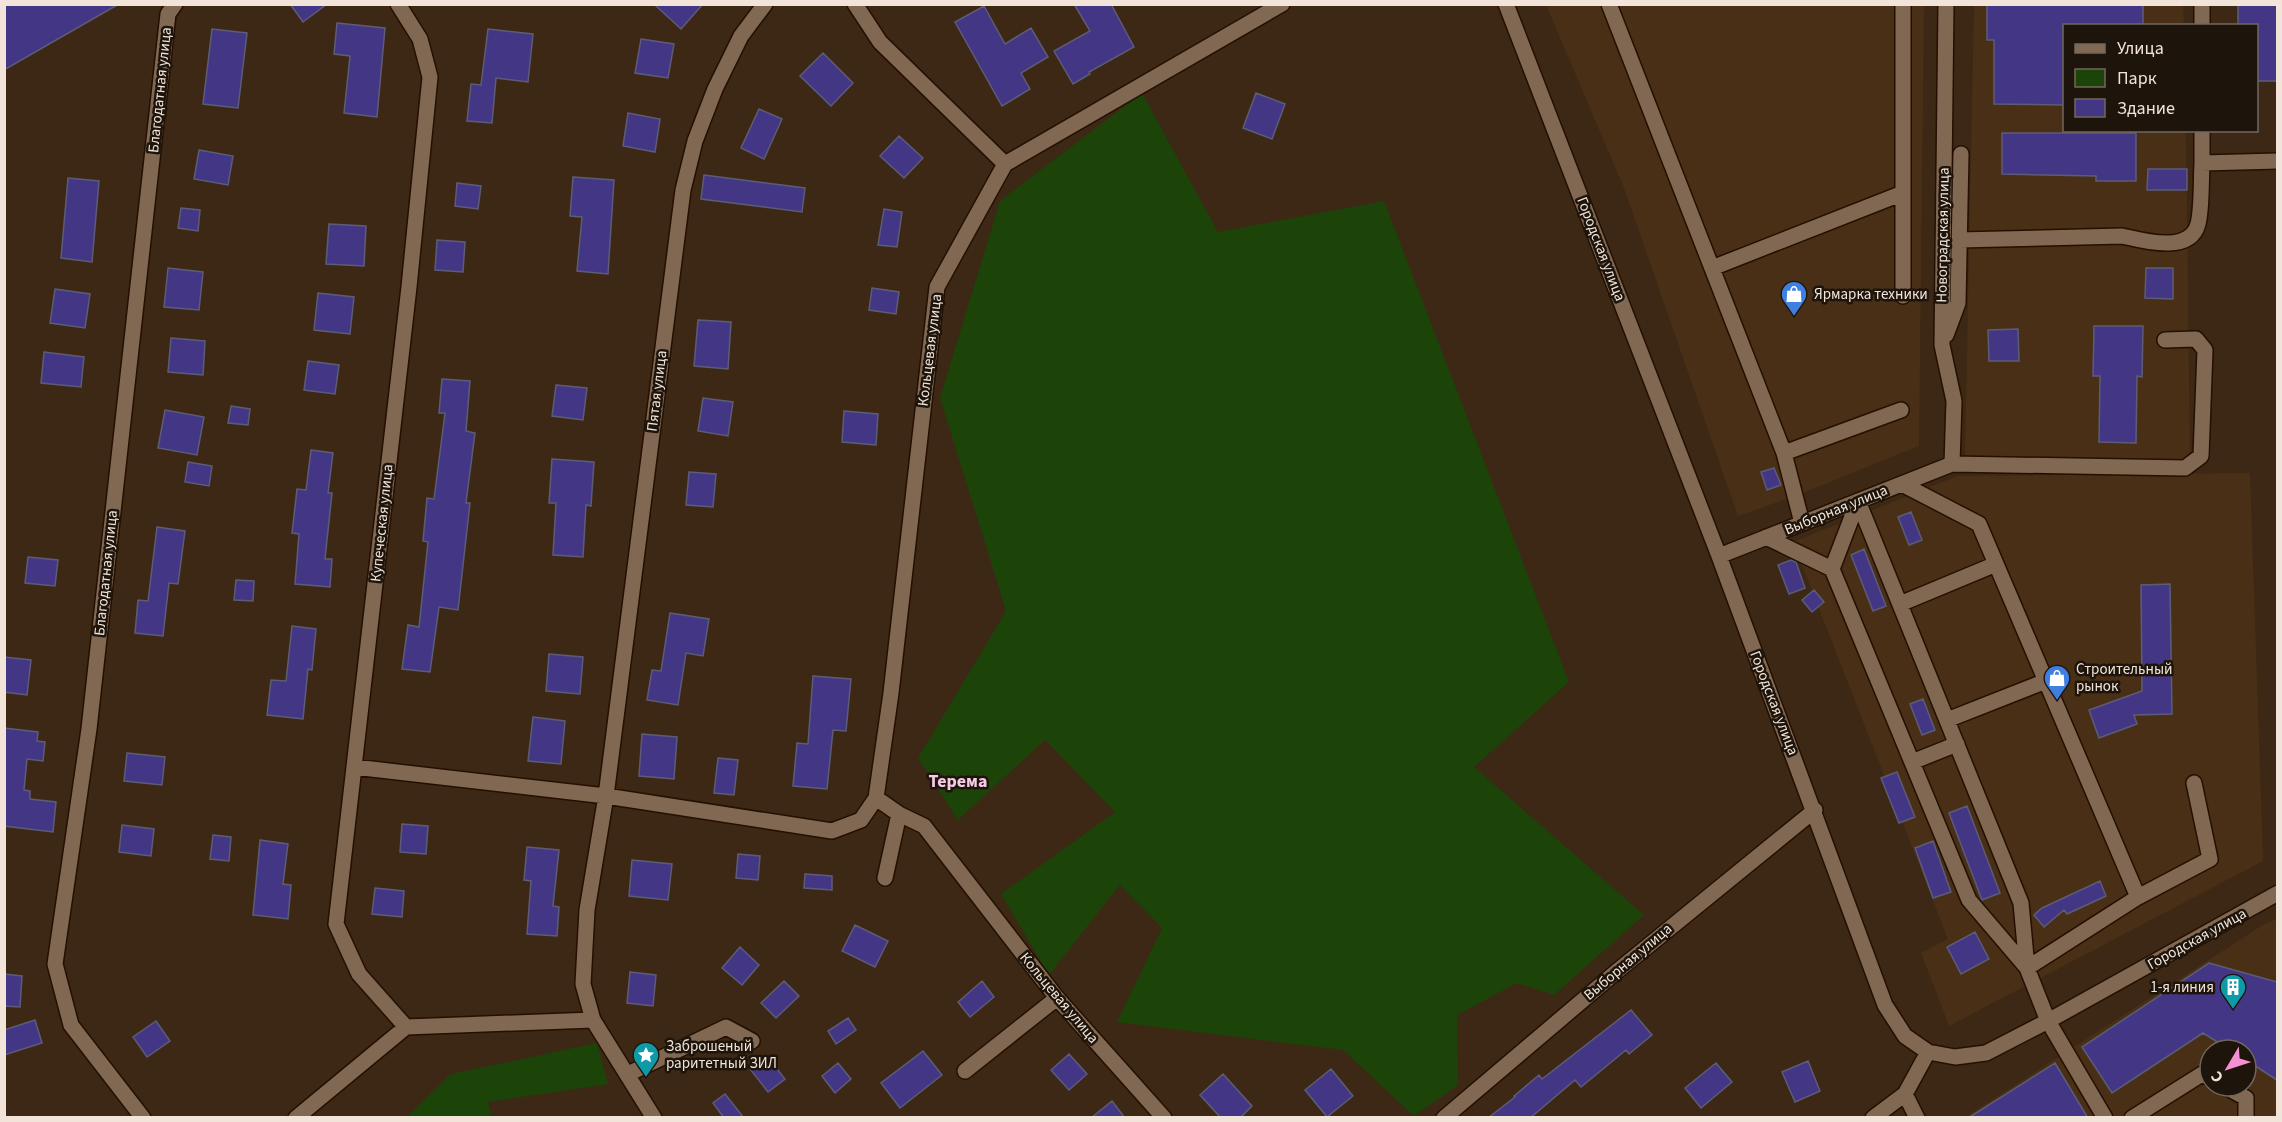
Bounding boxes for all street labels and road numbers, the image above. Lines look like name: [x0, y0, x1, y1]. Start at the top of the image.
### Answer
street label: Благодатная улица: [143, 26, 177, 154]
street label: Новоградская улица: [1931, 167, 1955, 303]
street label: Городская улица: [1571, 194, 1631, 304]
street label: Кольцевая улица: [913, 293, 947, 407]
street label: Пятая улица: [642, 349, 672, 433]
street label: Купеческая улица: [365, 463, 399, 583]
street label: Выборная улица: [1781, 480, 1891, 540]
street label: Благодатная улица: [89, 509, 123, 637]
street label: Городская улица: [1744, 648, 1804, 758]
street label: Городская улица: [2144, 903, 2250, 975]
street label: Выборная улица: [1579, 919, 1677, 1005]
street label: Кольцевая улица: [1015, 948, 1103, 1048]

